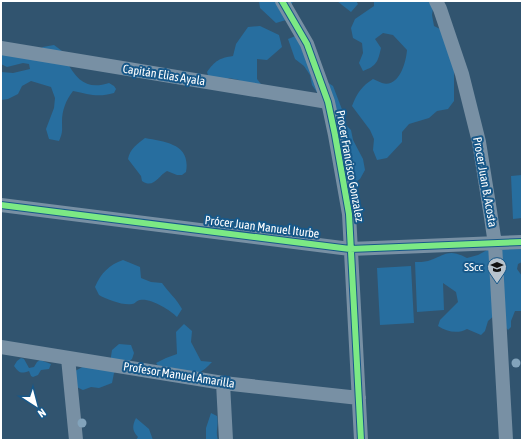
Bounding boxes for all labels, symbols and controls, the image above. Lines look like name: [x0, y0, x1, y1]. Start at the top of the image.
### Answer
street label: Capitán Elias Ayala: [122, 62, 206, 88]
street label: Procer Francisco Gonzalez: [333, 109, 367, 224]
street label: Procer Juan B. Acosta: [470, 136, 500, 228]
street label: Prócer Juan Manuel Iturbe: [204, 213, 320, 241]
school or university icon: SScc: [486, 256, 508, 284]
place label: SScc: [464, 260, 484, 274]
street label: Profesor Manuel Amarilla: [122, 359, 236, 391]
north arrow: [16, 385, 56, 425]
text: N: [36, 406, 48, 420]

